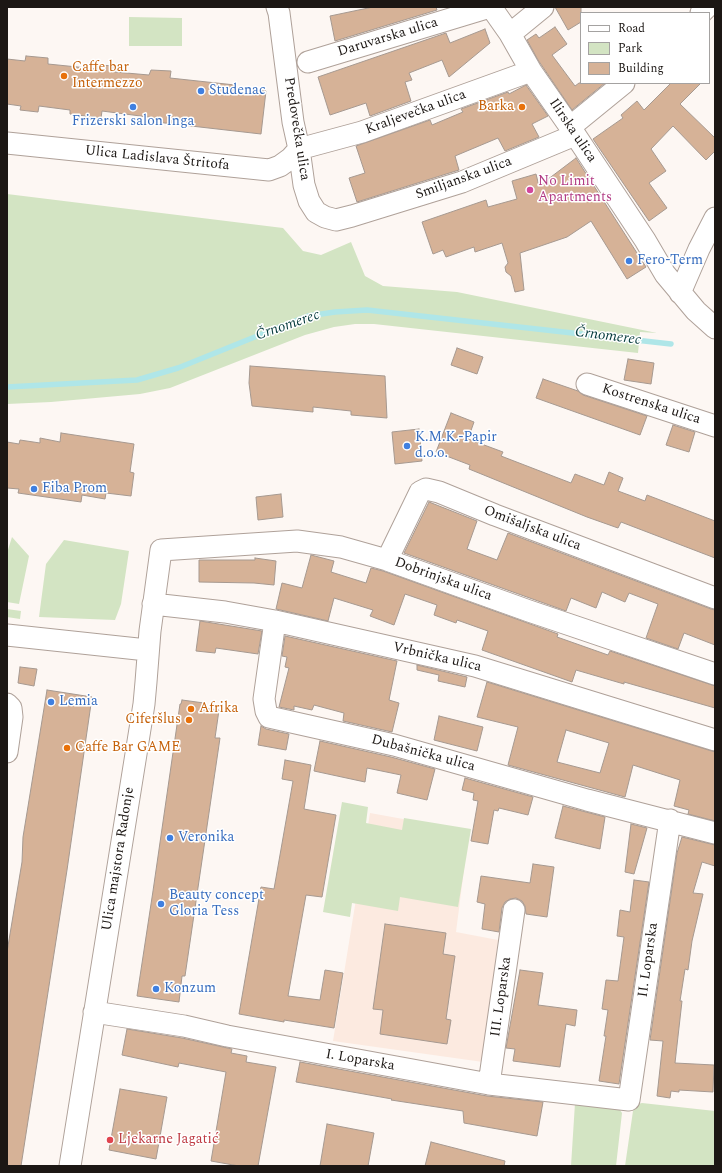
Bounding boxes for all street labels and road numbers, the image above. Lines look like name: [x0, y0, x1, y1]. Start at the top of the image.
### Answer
street label: Daruvarska ulica: [336, 15, 440, 61]
street label: Predovečka ulica: [280, 76, 312, 182]
street label: Kraljevečka ulica: [363, 87, 469, 139]
street label: Ilirska ulica: [545, 96, 599, 166]
street label: Ulica Ladislava Štritofa: [84, 143, 230, 175]
street label: Smiljanska ulica: [414, 154, 514, 204]
street label: Kostrenska ulica: [600, 381, 702, 429]
street label: Omišaljska ulica: [481, 503, 583, 555]
street label: Dobrinjska ulica: [392, 555, 494, 605]
street label: Vrbnička ulica: [391, 640, 483, 676]
street label: Dubašnička ulica: [369, 732, 477, 776]
street label: Ulica majstora Radonje: [99, 786, 139, 932]
street label: II. Loparska: [635, 922, 663, 998]
street label: III. Loparska: [488, 956, 516, 1038]
street label: I. Loparska: [324, 1047, 396, 1075]

